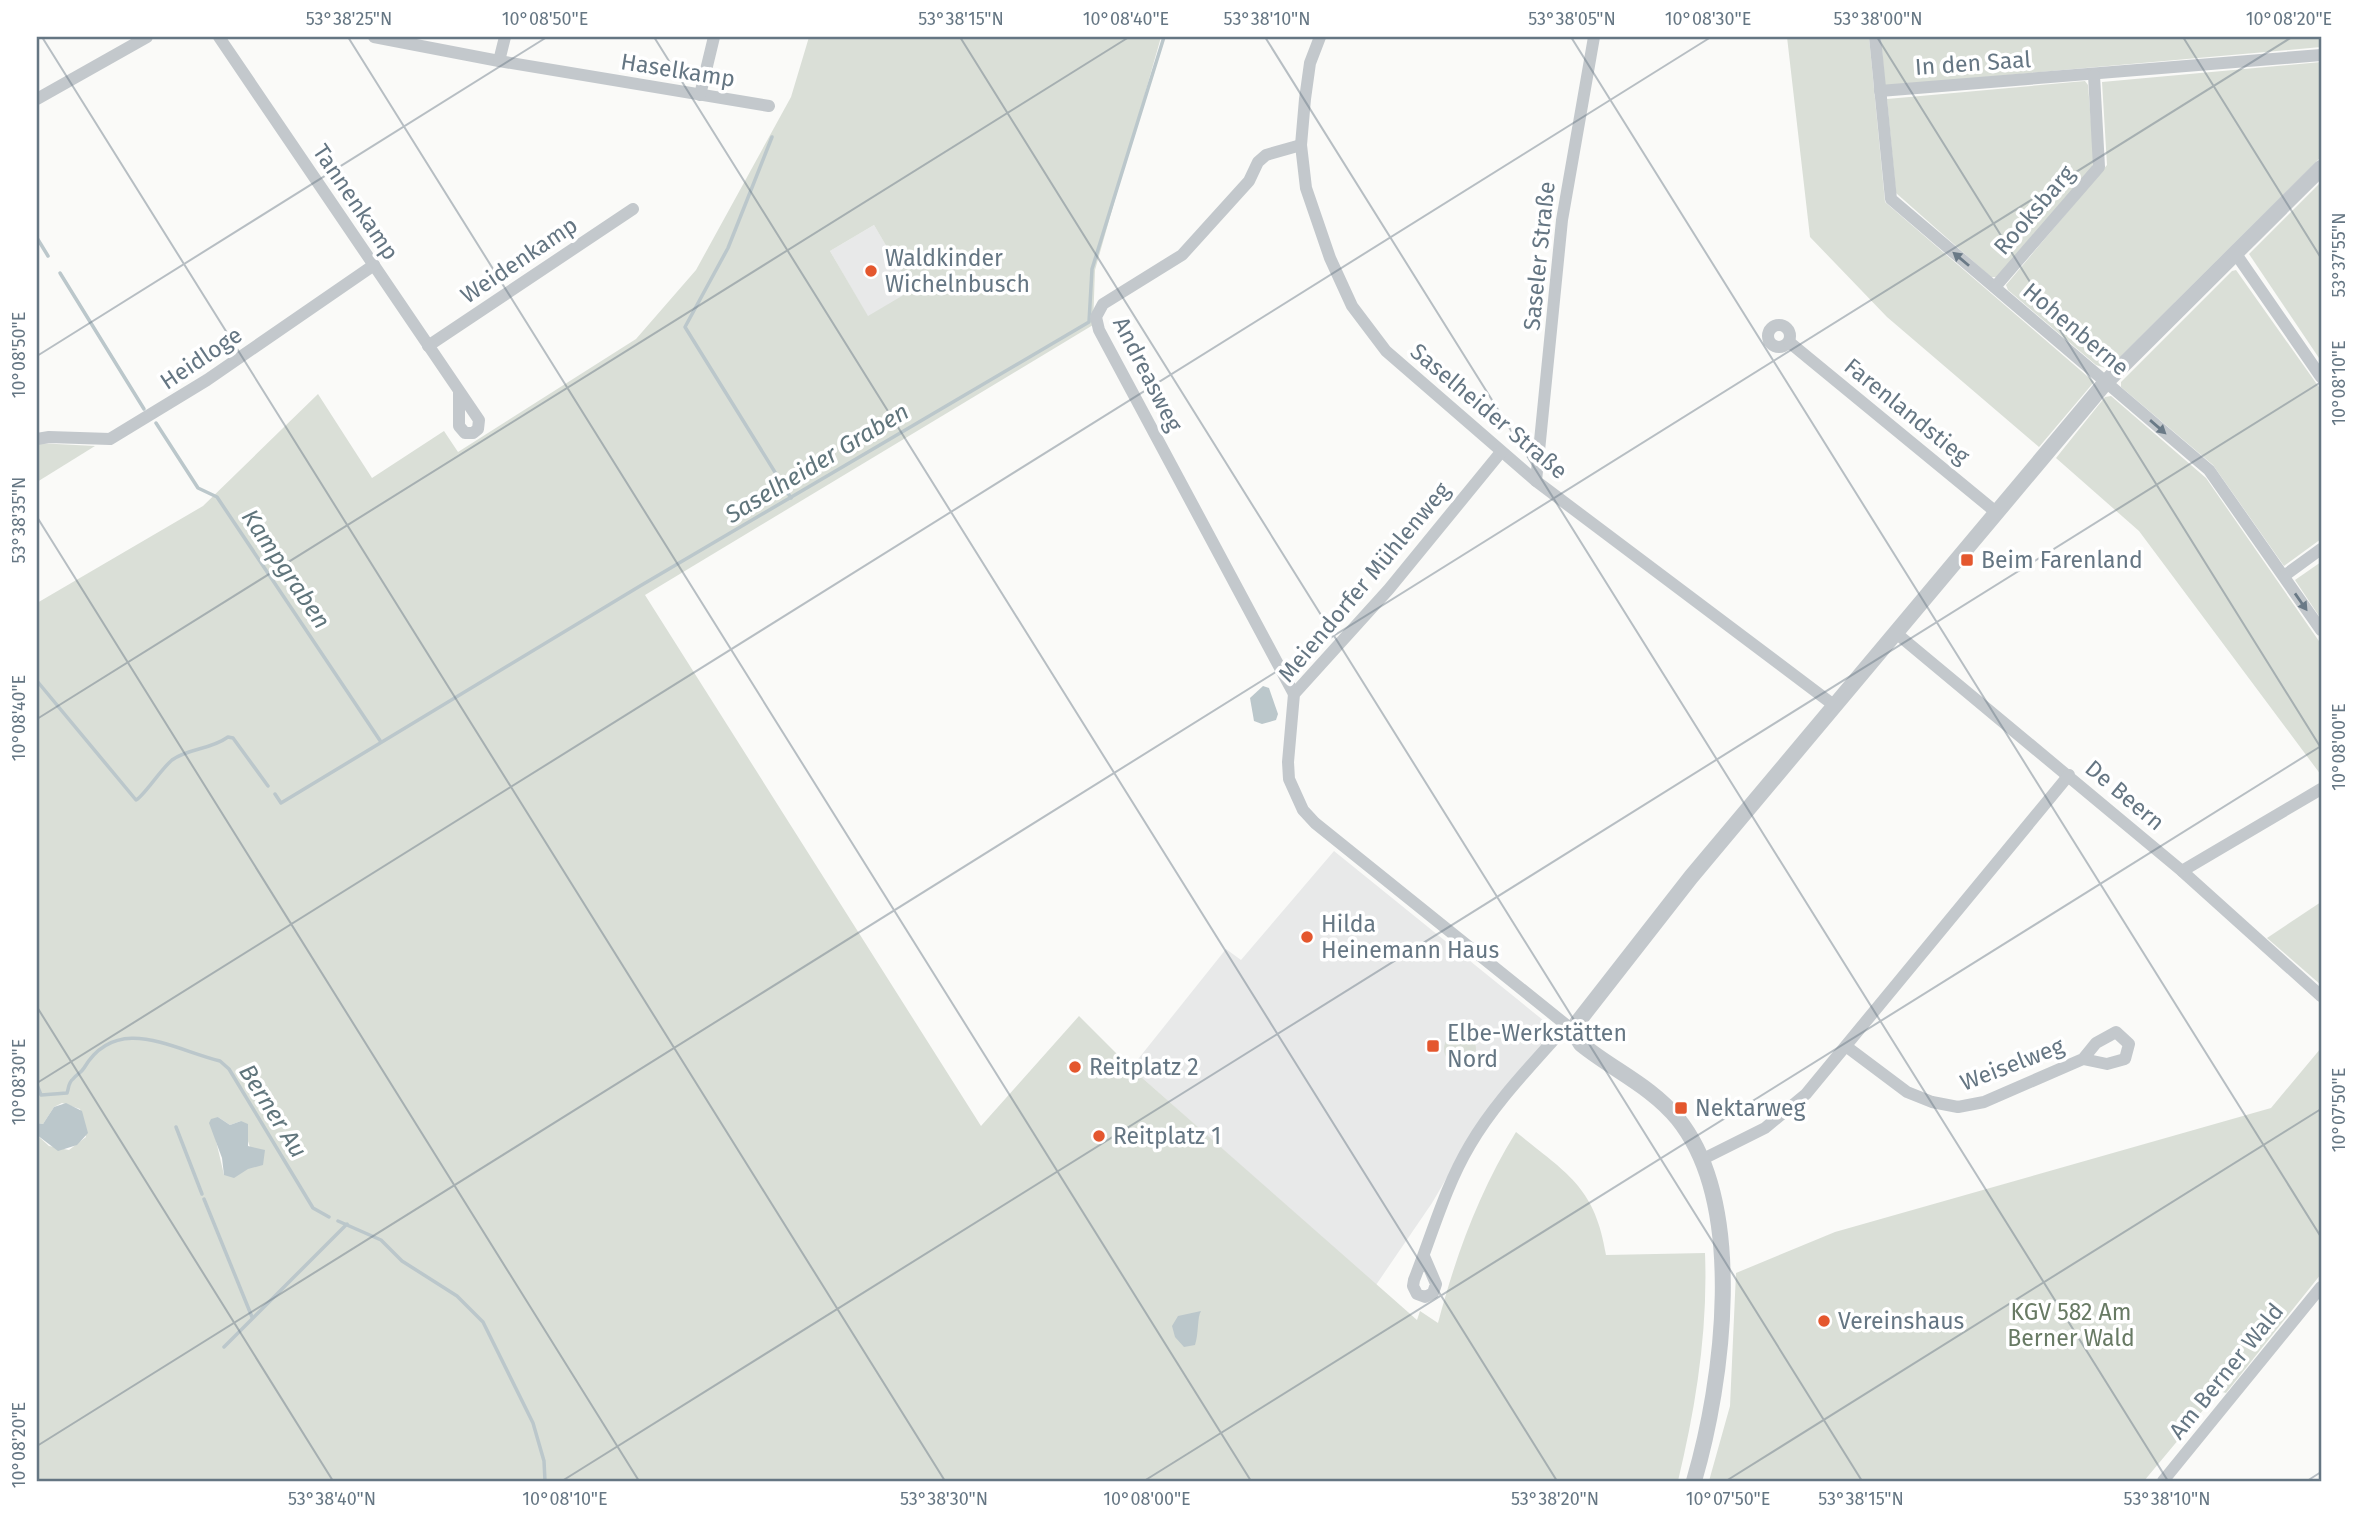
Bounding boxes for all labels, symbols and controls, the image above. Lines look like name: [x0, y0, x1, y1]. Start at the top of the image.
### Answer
text: 53°38'25"N: [306, 8, 392, 30]
text: 10°08'50"E: [502, 8, 588, 30]
text: 53°38'15"N: [918, 8, 1004, 30]
text: 10°08'40"E: [1083, 8, 1169, 30]
text: 53°38'10"N: [1224, 8, 1311, 30]
text: 53°38'05"N: [1528, 8, 1616, 30]
text: 10°08'30"E: [1665, 8, 1751, 30]
text: 53°38'00"N: [1833, 8, 1923, 30]
text: 10°08'20"E: [2246, 8, 2332, 30]
street label: In den Saal: [1914, 45, 2032, 81]
street label: Haselkamp: [619, 47, 737, 93]
street label: Tannenkamp: [307, 139, 405, 265]
street label: Rooksbarg: [1988, 160, 2080, 260]
street label: Saseler Straße: [1517, 180, 1561, 332]
street label: Weidenkamp: [455, 211, 583, 309]
text: 53°37'55"N: [2328, 212, 2350, 298]
place label: Waldkinder Wichelnbusch: [885, 244, 1030, 298]
one-way arrow: [1952, 251, 1970, 267]
marker: Waldkinder Wichelnbusch: [863, 263, 879, 279]
street label: Hohenberne: [2017, 277, 2135, 381]
text: 10°08'50"E: [8, 312, 30, 398]
street label: Andreasweg: [1107, 312, 1189, 436]
street label: Heidloge: [155, 321, 247, 395]
street label: Saselheider Straße: [1405, 337, 1573, 485]
text: 10°08'10"E: [2328, 340, 2350, 426]
street label: Farenlandstieg: [1839, 352, 1975, 470]
water label: Saselheider Graben: [719, 397, 914, 529]
one-way arrow: [2149, 419, 2167, 435]
street label: Meiendorfer Mühlenweg: [1272, 476, 1456, 688]
text: 53°38'35"N: [8, 477, 30, 563]
water label: Kampgraben: [236, 504, 336, 634]
place label: Beim Farenland: [1981, 546, 2143, 574]
marker: Beim Farenland: [1959, 552, 1975, 568]
one-way arrow: [2294, 592, 2307, 611]
text: 10°08'40"E: [8, 675, 30, 761]
text: 10°08'00"E: [2328, 703, 2350, 791]
street label: De Beern: [2080, 754, 2170, 836]
place label: Hilda Heinemann Haus: [1321, 910, 1499, 964]
marker: Hilda Heinemann Haus: [1299, 929, 1315, 945]
place label: Elbe-Werkstätten Nord: [1447, 1019, 1627, 1073]
street label: Weiselweg: [1956, 1031, 2068, 1097]
marker: Elbe-Werkstätten Nord: [1425, 1038, 1441, 1054]
text: 10°08'30"E: [8, 1039, 30, 1125]
place label: Reitplatz 2: [1089, 1053, 1199, 1081]
water label: Berner Au: [233, 1059, 313, 1163]
marker: Reitplatz 2: [1067, 1059, 1083, 1075]
text: 10°07'50"E: [2328, 1068, 2350, 1152]
place label: Nektarweg: [1695, 1094, 1806, 1122]
marker: Nektarweg: [1673, 1100, 1689, 1116]
place label: Reitplatz 1: [1113, 1122, 1221, 1150]
marker: Reitplatz 1: [1091, 1128, 1107, 1144]
park label: KGV 582 Am Berner Wald: [2007, 1298, 2135, 1352]
street label: Am Berner Wald: [2163, 1298, 2289, 1444]
place label: Vereinshaus: [1838, 1307, 1964, 1335]
marker: Vereinshaus: [1816, 1313, 1832, 1329]
text: 10°08'20"E: [8, 1402, 30, 1488]
text: 53°38'40"N: [288, 1488, 376, 1510]
text: 10°08'10"E: [522, 1488, 608, 1510]
text: 53°38'30"N: [900, 1488, 988, 1510]
text: 10°08'00"E: [1103, 1488, 1191, 1510]
text: 53°38'20"N: [1511, 1488, 1599, 1510]
text: 10°07'50"E: [1686, 1488, 1770, 1510]
text: 53°38'15"N: [1818, 1488, 1904, 1510]
text: 53°38'10"N: [2124, 1488, 2211, 1510]

